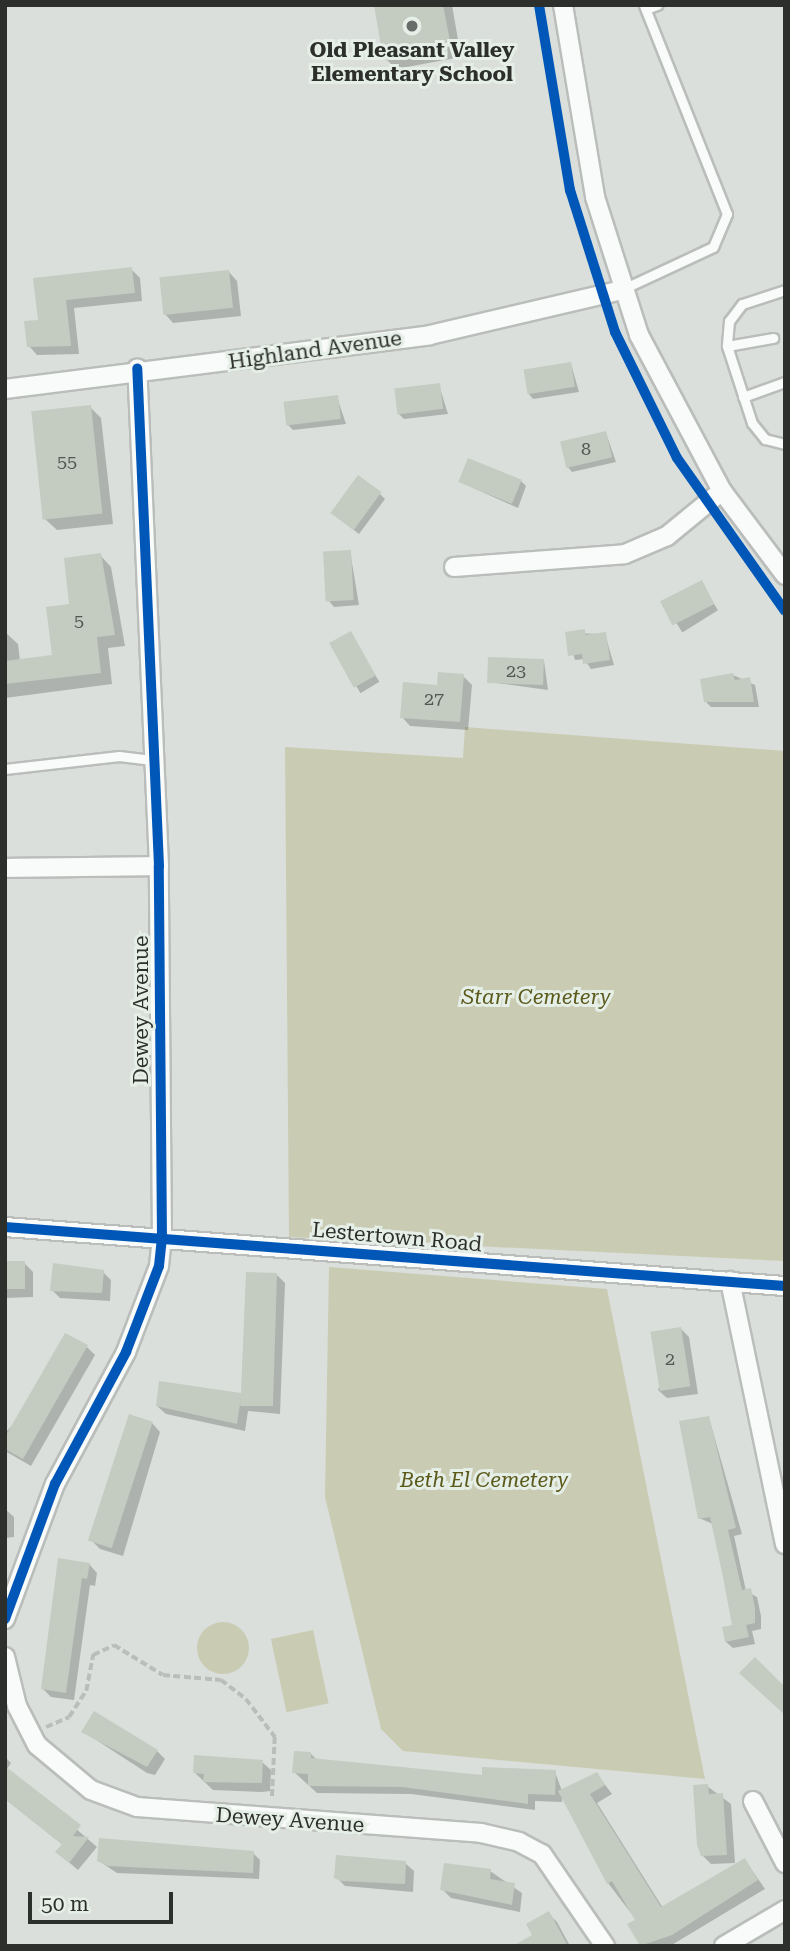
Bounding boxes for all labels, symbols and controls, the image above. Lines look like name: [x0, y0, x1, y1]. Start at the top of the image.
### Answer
marker: Old Pleasant Valley Elementary School: [404, 18, 420, 34]
place label: Old Pleasant Valley Elementary School: [310, 37, 514, 87]
street label: Highland Avenue: [227, 325, 403, 375]
house number: 8: [581, 438, 591, 460]
house number: 55: [57, 451, 77, 473]
house number: 5: [74, 610, 84, 632]
house number: 23: [506, 660, 526, 682]
house number: 27: [424, 688, 444, 710]
street label: Dewey Avenue: [128, 936, 154, 1084]
park label: Starr Cemetery: [462, 984, 610, 1010]
street label: Lestertown Road: [311, 1217, 483, 1257]
house number: 2: [665, 1348, 675, 1370]
park label: Beth El Cemetery: [400, 1467, 568, 1493]
street label: Dewey Avenue: [215, 1802, 365, 1838]
scale bar: [32, 1878, 177, 1922]
text: 50 m: [41, 1892, 89, 1916]

